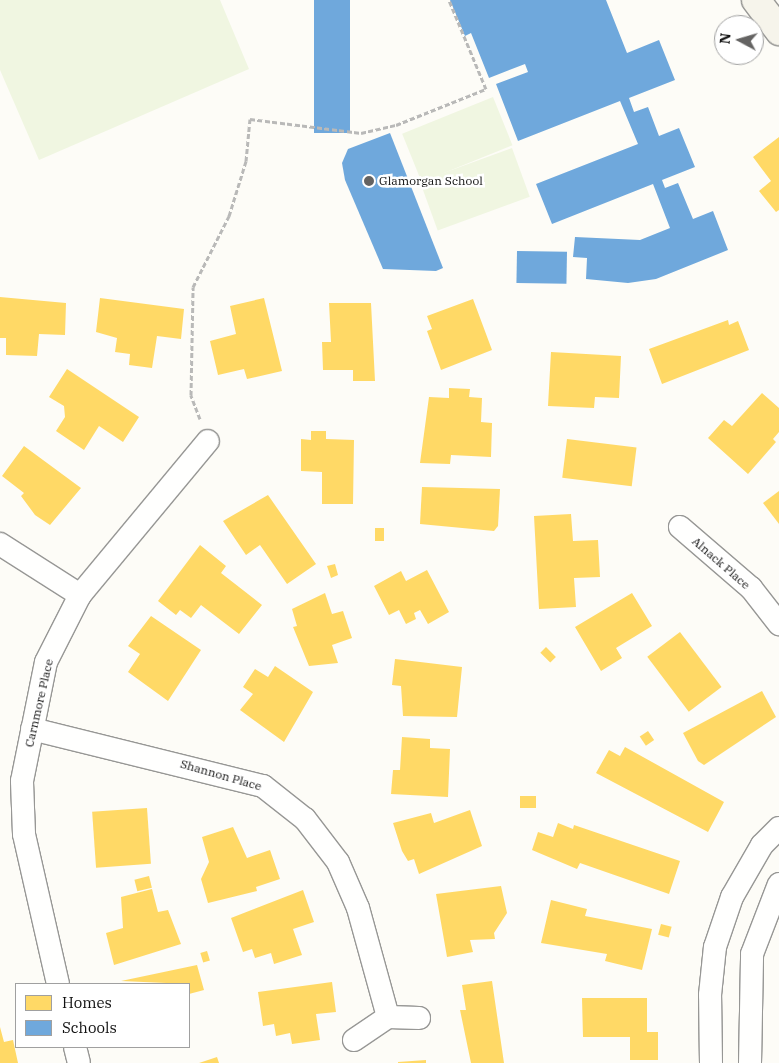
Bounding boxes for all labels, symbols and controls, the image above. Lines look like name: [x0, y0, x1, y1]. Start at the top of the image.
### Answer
north arrow: [714, 15, 764, 65]
text: N: [716, 32, 735, 45]
place label: Glamorgan School: [379, 174, 483, 188]
marker: Glamorgan School: [363, 175, 375, 187]
street label: Alnack Place: [689, 534, 753, 592]
street label: Carnmore Place: [22, 657, 56, 749]
street label: Shannon Place: [179, 757, 263, 793]
legend: [15, 983, 190, 1048]
text: Homes: [62, 993, 112, 1012]
text: Schools: [62, 1018, 117, 1037]

